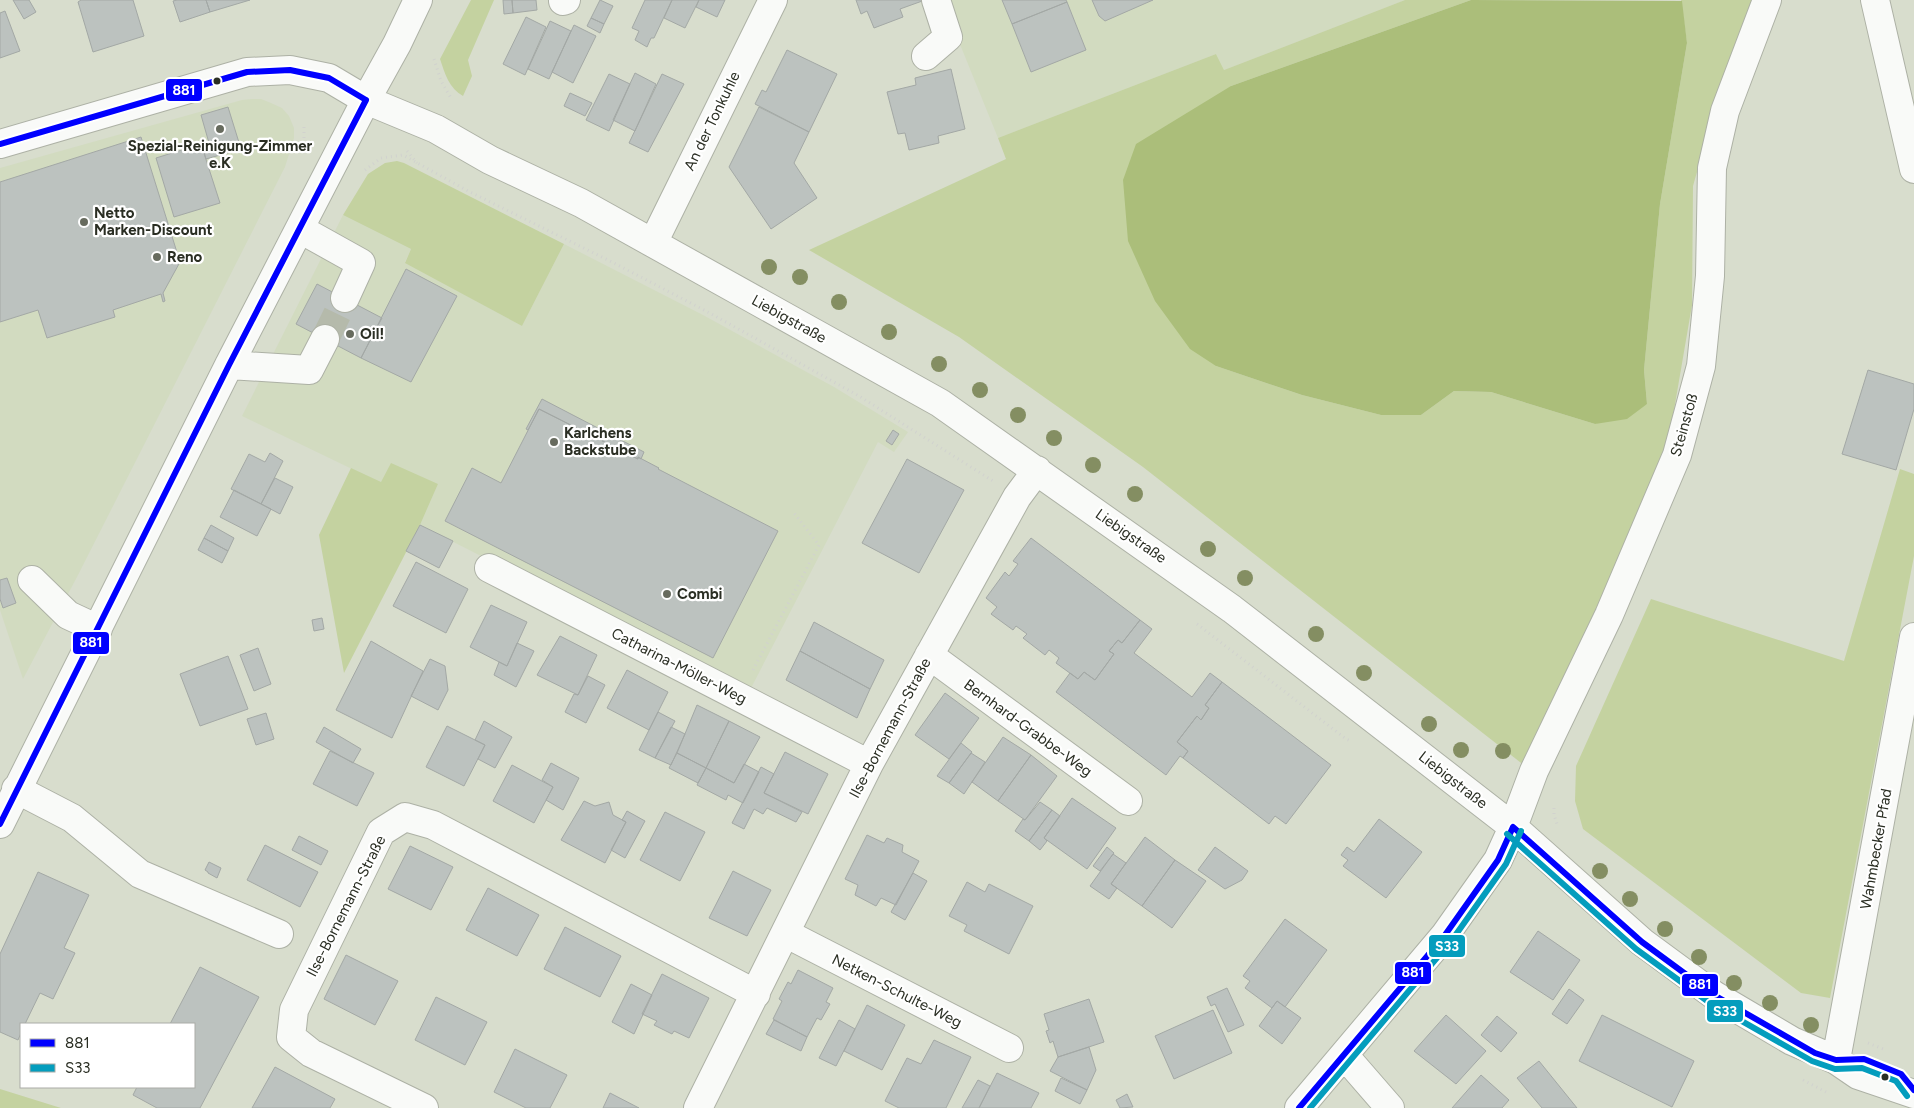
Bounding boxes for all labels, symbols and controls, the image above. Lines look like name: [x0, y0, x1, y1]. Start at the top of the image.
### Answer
street label: An der Tonkuhle: [680, 69, 744, 173]
unlabelled marker: [212, 76, 222, 86]
line badge: 881: [165, 78, 203, 102]
text: 881: [172, 82, 196, 99]
marker: Spezial-Reinigung-Zimmer e.K: [214, 123, 226, 135]
place label: Spezial-Reinigung-Zimmer e.K: [128, 137, 313, 172]
place label: Netto Marken-Discount: [94, 204, 213, 239]
marker: Netto Marken-Discount: [78, 216, 90, 228]
place label: Reno: [167, 248, 203, 266]
marker: Reno: [151, 251, 163, 263]
street label: Liebigstraße: [749, 291, 829, 347]
place label: Oil!: [360, 325, 384, 343]
marker: Oil!: [344, 328, 356, 340]
street label: Steinstoß: [1666, 391, 1702, 459]
place label: Karlchens Backstube: [564, 424, 637, 459]
marker: Karlchens Backstube: [548, 436, 560, 448]
street label: Liebigstraße: [1092, 505, 1170, 567]
place label: Combi: [677, 585, 723, 603]
marker: Combi: [661, 588, 673, 600]
street label: Catharina-Möller-Weg: [608, 624, 750, 708]
line badge: 881: [72, 631, 110, 655]
text: 881: [79, 634, 103, 651]
street label: Ilse-Bornemann-Straße: [845, 655, 935, 801]
street label: Bernhard-Grabbe-Weg: [960, 675, 1096, 781]
street label: Liebigstraße: [1415, 747, 1491, 813]
street label: Wahmbecker Pfad: [1857, 787, 1895, 911]
street label: Ilse-Bornemann-Straße: [303, 832, 389, 980]
line badge: S33: [1428, 934, 1466, 958]
text: S33: [1435, 938, 1459, 955]
street label: Netken-Schulte-Weg: [829, 950, 965, 1032]
line badge: 881: [1394, 961, 1432, 985]
text: 881: [1401, 964, 1425, 981]
line badge: 881: [1681, 973, 1719, 997]
text: 881: [1688, 976, 1712, 993]
line badge: S33: [1706, 999, 1744, 1023]
text: S33: [1713, 1003, 1737, 1020]
legend: [20, 1023, 195, 1088]
text: 881: [65, 1034, 90, 1052]
text: S33: [65, 1059, 91, 1077]
unlabelled marker: [1880, 1072, 1890, 1082]

